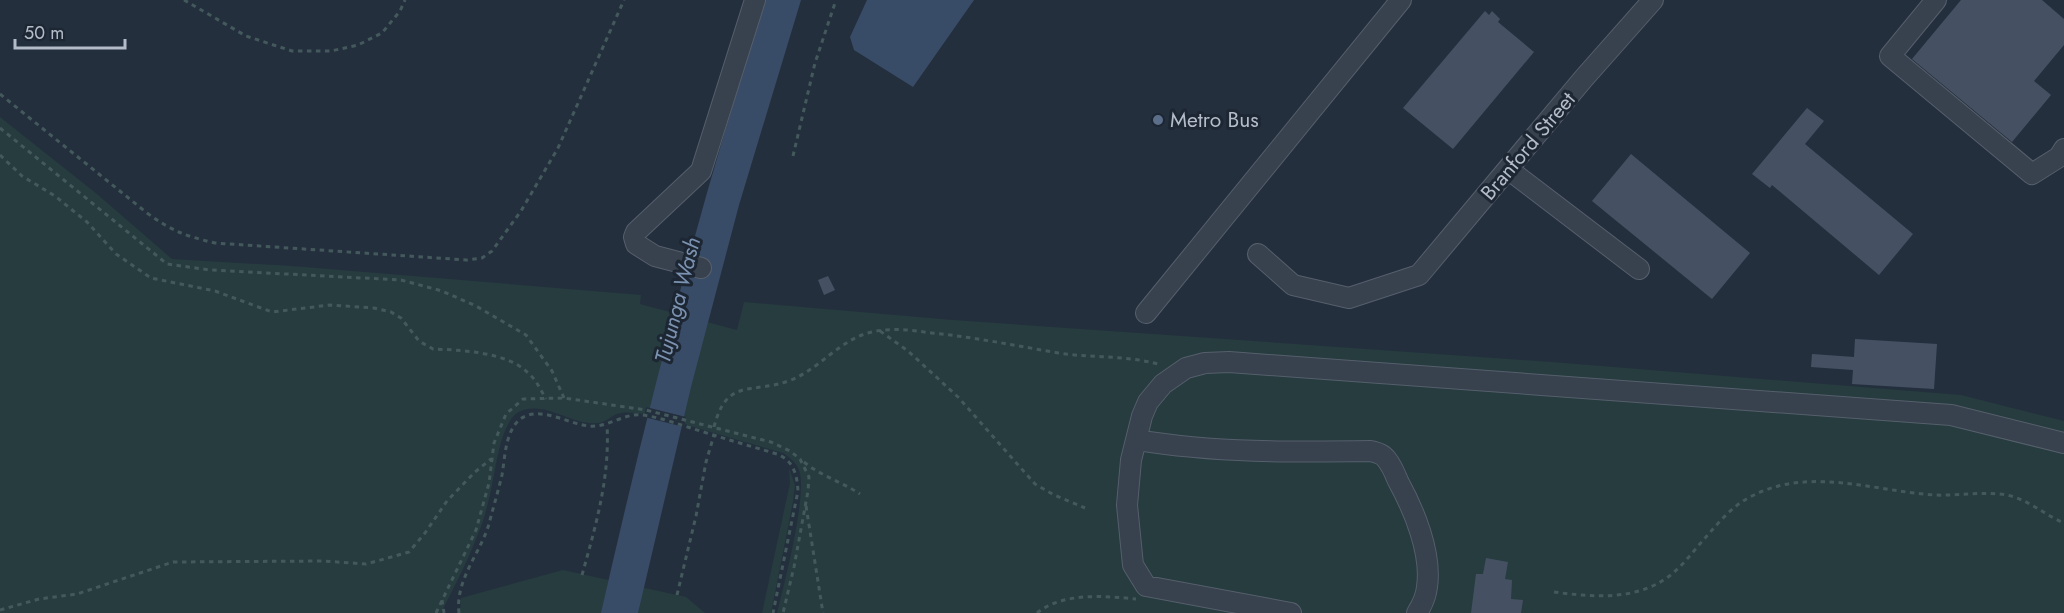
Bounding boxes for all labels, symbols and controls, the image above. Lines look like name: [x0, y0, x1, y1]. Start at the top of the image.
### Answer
scale bar: [15, 12, 124, 50]
text: 50 m: [24, 20, 64, 46]
street label: Branford Street: [1474, 85, 1582, 207]
place label: Metro Bus: [1170, 105, 1259, 135]
marker: Metro Bus: [1151, 113, 1165, 127]
water label: Tujunga Wash: [646, 234, 708, 366]

